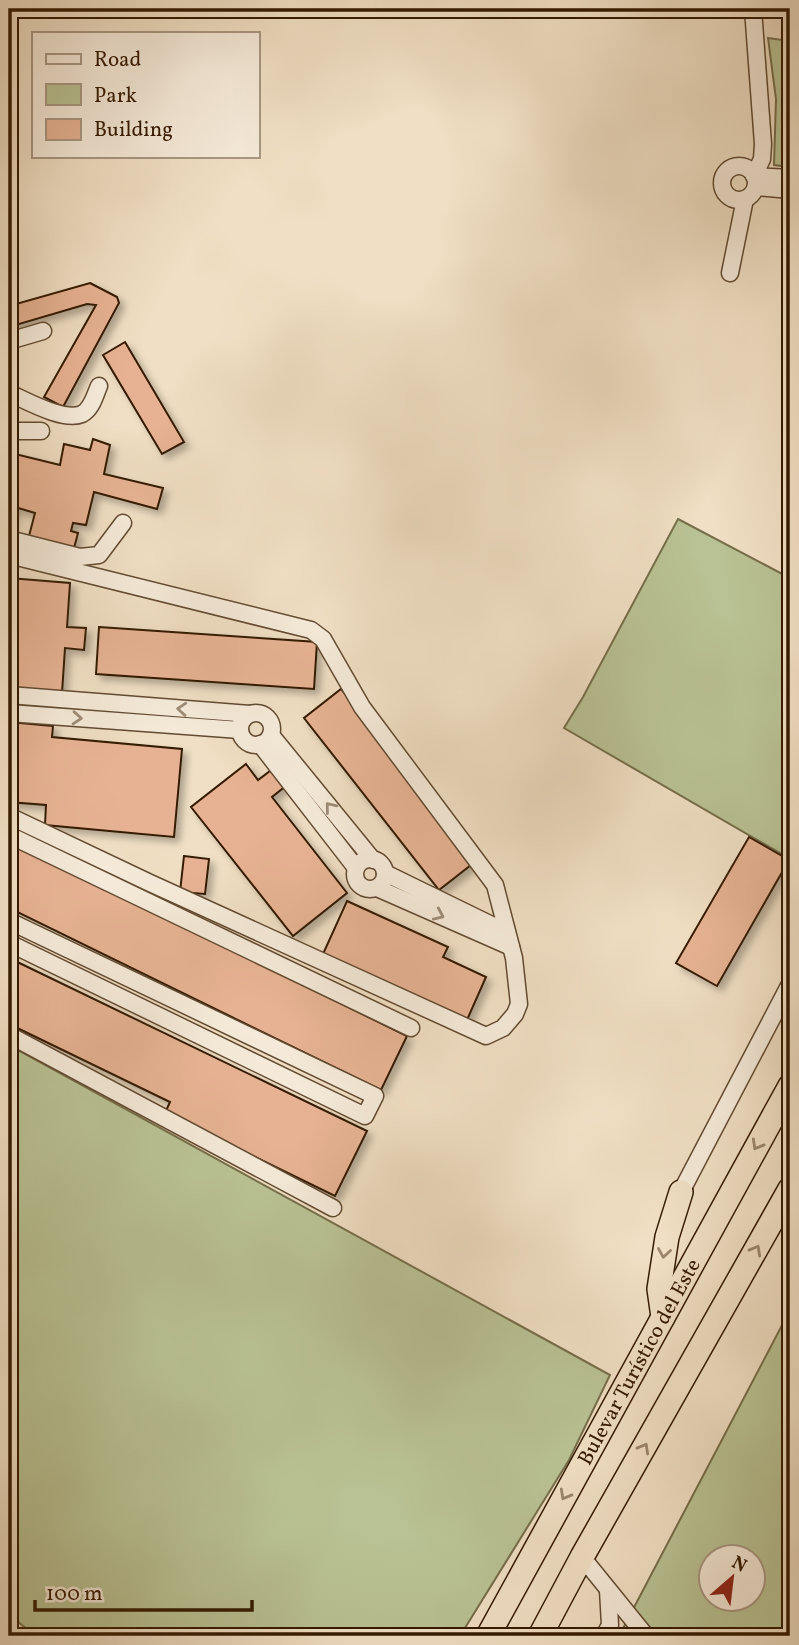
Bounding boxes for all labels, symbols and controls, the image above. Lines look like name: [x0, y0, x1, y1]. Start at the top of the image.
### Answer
legend: [32, 32, 259, 158]
text: Road: [94, 46, 141, 75]
text: Park: [94, 82, 137, 111]
text: Building: [94, 116, 173, 145]
one-way arrow: [176, 701, 187, 716]
one-way arrow: [72, 710, 83, 725]
one-way arrow: [326, 802, 338, 815]
one-way arrow: [432, 907, 444, 921]
one-way arrow: [752, 1138, 765, 1150]
one-way arrow: [748, 1244, 761, 1257]
one-way arrow: [657, 1248, 672, 1259]
street label: Bulevar Turístico del Este: [571, 1254, 708, 1471]
one-way arrow: [636, 1442, 649, 1455]
one-way arrow: [560, 1488, 573, 1501]
north arrow: [698, 1544, 768, 1614]
text: N: [727, 1550, 751, 1580]
scale bar: [35, 1568, 252, 1612]
text: 100 m: [46, 1580, 103, 1609]

